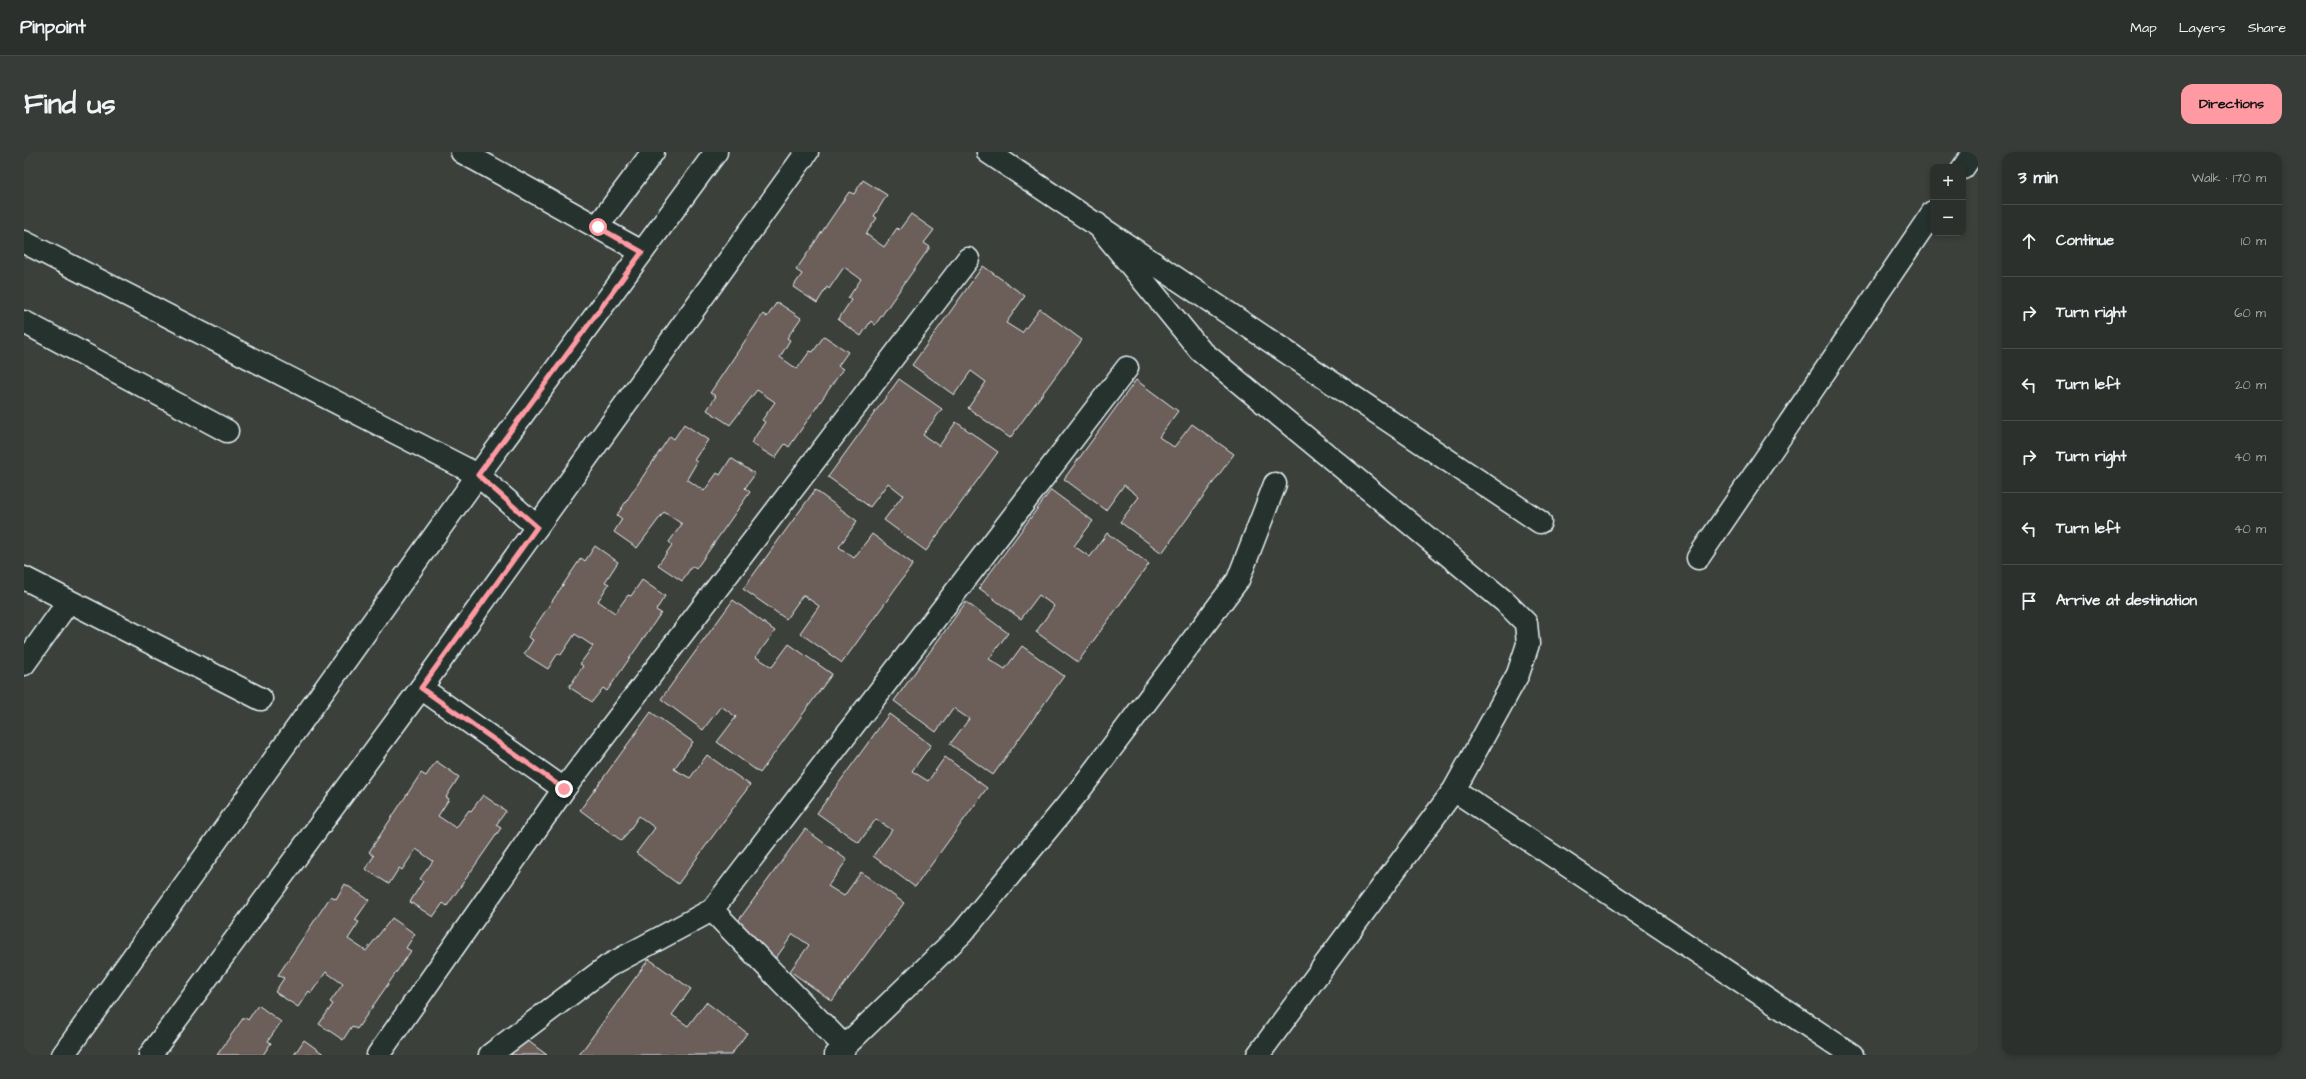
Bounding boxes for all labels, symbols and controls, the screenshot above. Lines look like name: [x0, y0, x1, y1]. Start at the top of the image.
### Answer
text: Pinpoint: [20, 14, 86, 41]
text: Map: [2130, 18, 2157, 38]
text: Layers: [2179, 18, 2226, 38]
text: Share: [2248, 18, 2286, 38]
button: Directions: [2181, 84, 2282, 124]
text: Find us: [24, 85, 115, 124]
map controls: [1930, 164, 1966, 236]
button: +: [1930, 164, 1966, 200]
text: 3 min: [2018, 166, 2058, 190]
text: Walk · 170 m: [2192, 169, 2266, 187]
button: −: [1930, 200, 1966, 236]
route start: [589, 218, 607, 236]
icon: ahead: [2018, 230, 2040, 252]
text: Continue: [2056, 230, 2114, 251]
text: 10 m: [2241, 232, 2266, 250]
icon: right: [2018, 302, 2040, 324]
text: Turn right: [2056, 302, 2127, 323]
text: 60 m: [2234, 304, 2266, 322]
icon: left: [2018, 374, 2040, 396]
text: Turn left: [2056, 374, 2120, 395]
text: 20 m: [2235, 376, 2266, 394]
icon: right: [2018, 446, 2040, 468]
text: Turn right: [2056, 446, 2127, 467]
text: 40 m: [2234, 448, 2266, 466]
icon: left: [2018, 518, 2040, 540]
text: Turn left: [2056, 518, 2120, 539]
text: 40 m: [2234, 520, 2266, 538]
icon: arrive: [2018, 590, 2040, 612]
text: Arrive at destination: [2056, 590, 2197, 611]
route end: [555, 780, 573, 798]

